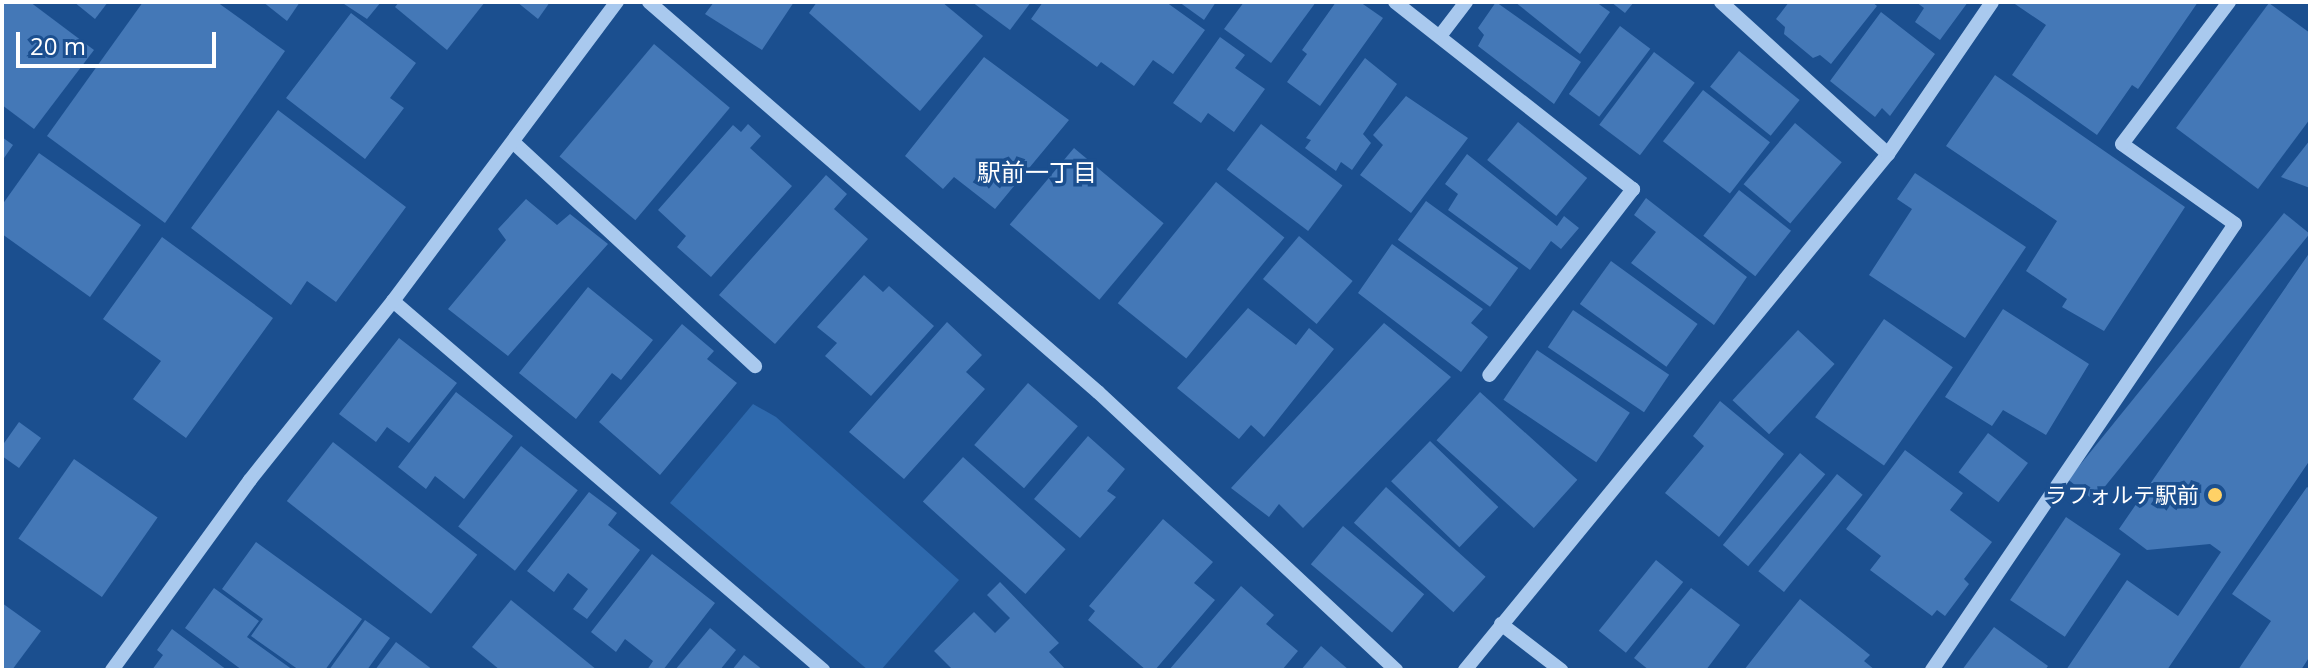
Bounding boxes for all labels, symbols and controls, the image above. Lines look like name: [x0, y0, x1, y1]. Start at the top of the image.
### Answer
scale bar: [20, 16, 220, 66]
text: 20 m: [30, 29, 86, 62]
district label: 駅前一丁目: [977, 158, 1097, 186]
place label: ラフォルテ駅前: [2045, 482, 2199, 508]
marker: ラフォルテ駅前: [2206, 486, 2224, 504]

